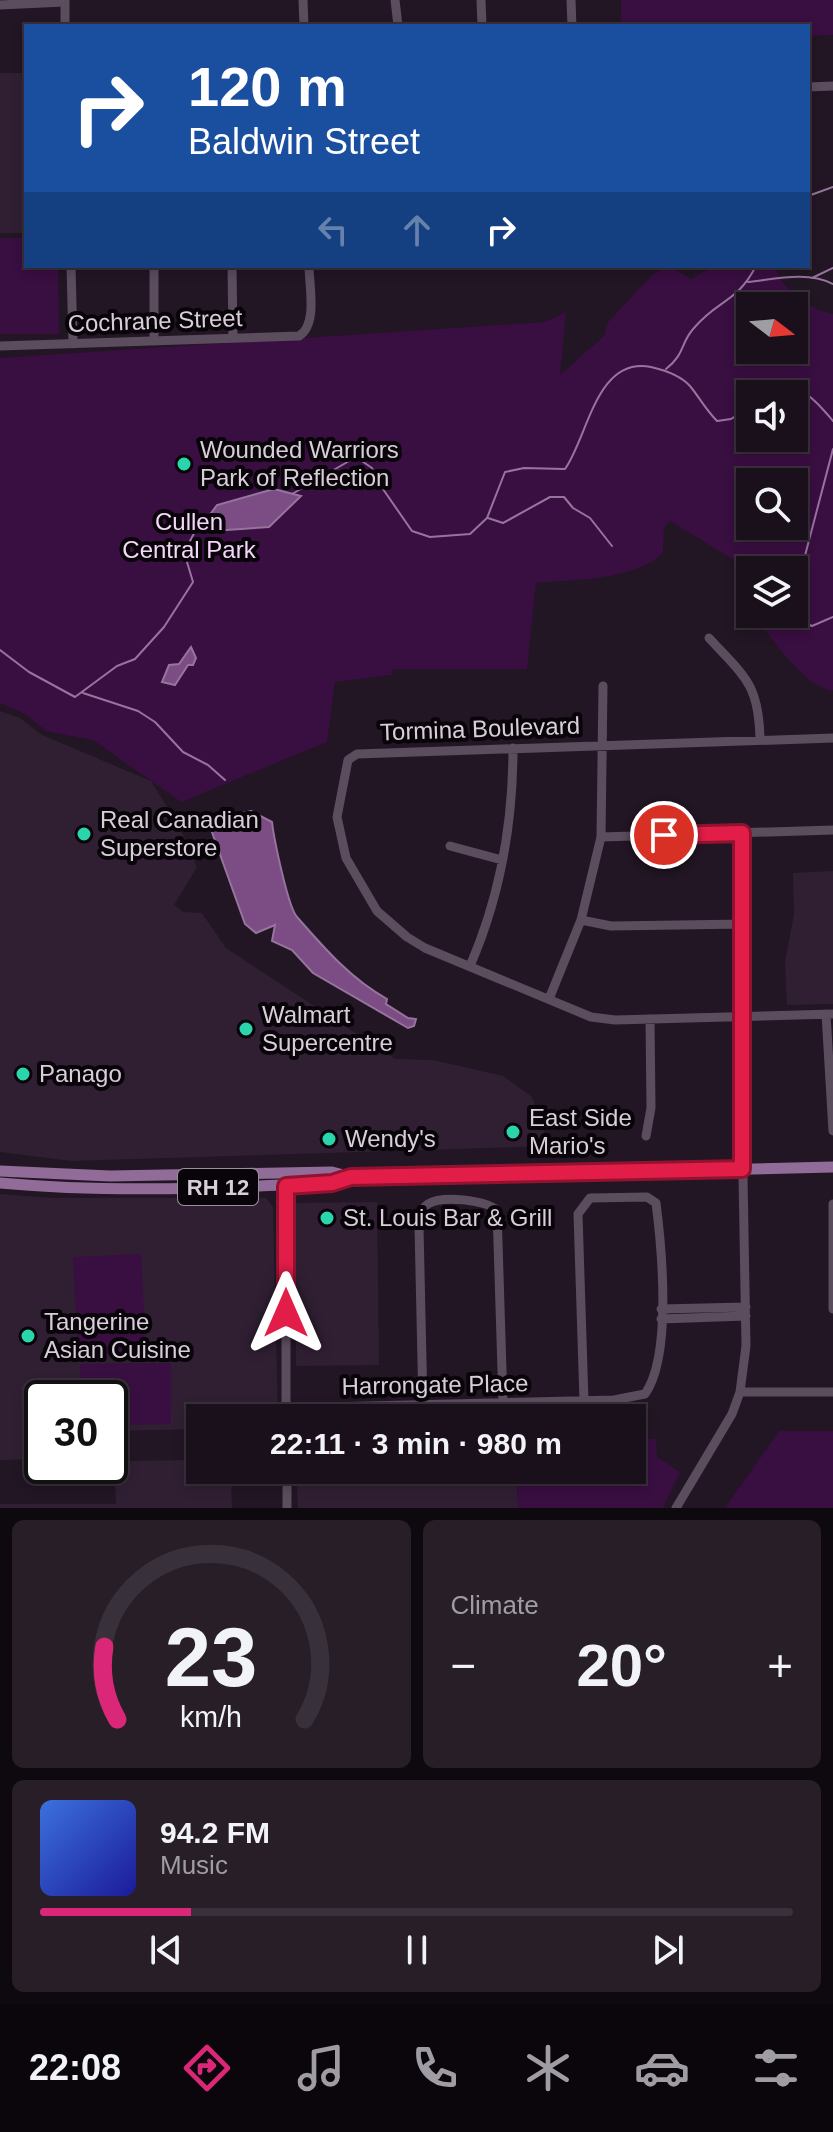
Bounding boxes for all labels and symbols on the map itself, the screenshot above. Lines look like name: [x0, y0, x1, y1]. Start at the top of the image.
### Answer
north arrow: [736, 292, 808, 364]
street label: Cochrane Street: [67, 304, 243, 337]
place label: Wounded Warriors Park of Reflection: [200, 436, 399, 491]
marker: Wounded Warriors Park of Reflection: [175, 455, 193, 473]
park label: Cullen Central Park: [122, 508, 257, 563]
street label: Tormina Boulevard: [380, 712, 580, 745]
pin: [630, 801, 698, 869]
place label: Real Canadian Superstore: [100, 806, 259, 861]
marker: Real Canadian Superstore: [75, 825, 93, 843]
place label: Walmart Supercentre: [262, 1001, 393, 1056]
marker: Walmart Supercentre: [237, 1020, 255, 1038]
place label: Panago: [39, 1060, 122, 1087]
marker: Panago: [14, 1065, 32, 1083]
place label: East Side Mario's: [529, 1104, 632, 1159]
marker: East Side Mario's: [504, 1123, 522, 1141]
place label: Wendy's: [345, 1125, 436, 1152]
marker: Wendy's: [320, 1130, 338, 1148]
road number: RH 12: [178, 1169, 258, 1205]
place label: St. Louis Bar & Grill: [343, 1204, 552, 1231]
marker: St. Louis Bar & Grill: [318, 1209, 336, 1227]
position arrow: [244, 1271, 328, 1355]
place label: Tangerine Asian Cuisine: [44, 1308, 191, 1363]
marker: Tangerine Asian Cuisine: [19, 1327, 37, 1345]
street label: Harrongate Place: [341, 1369, 529, 1400]
speed limit sign: 30: [24, 1380, 128, 1484]

